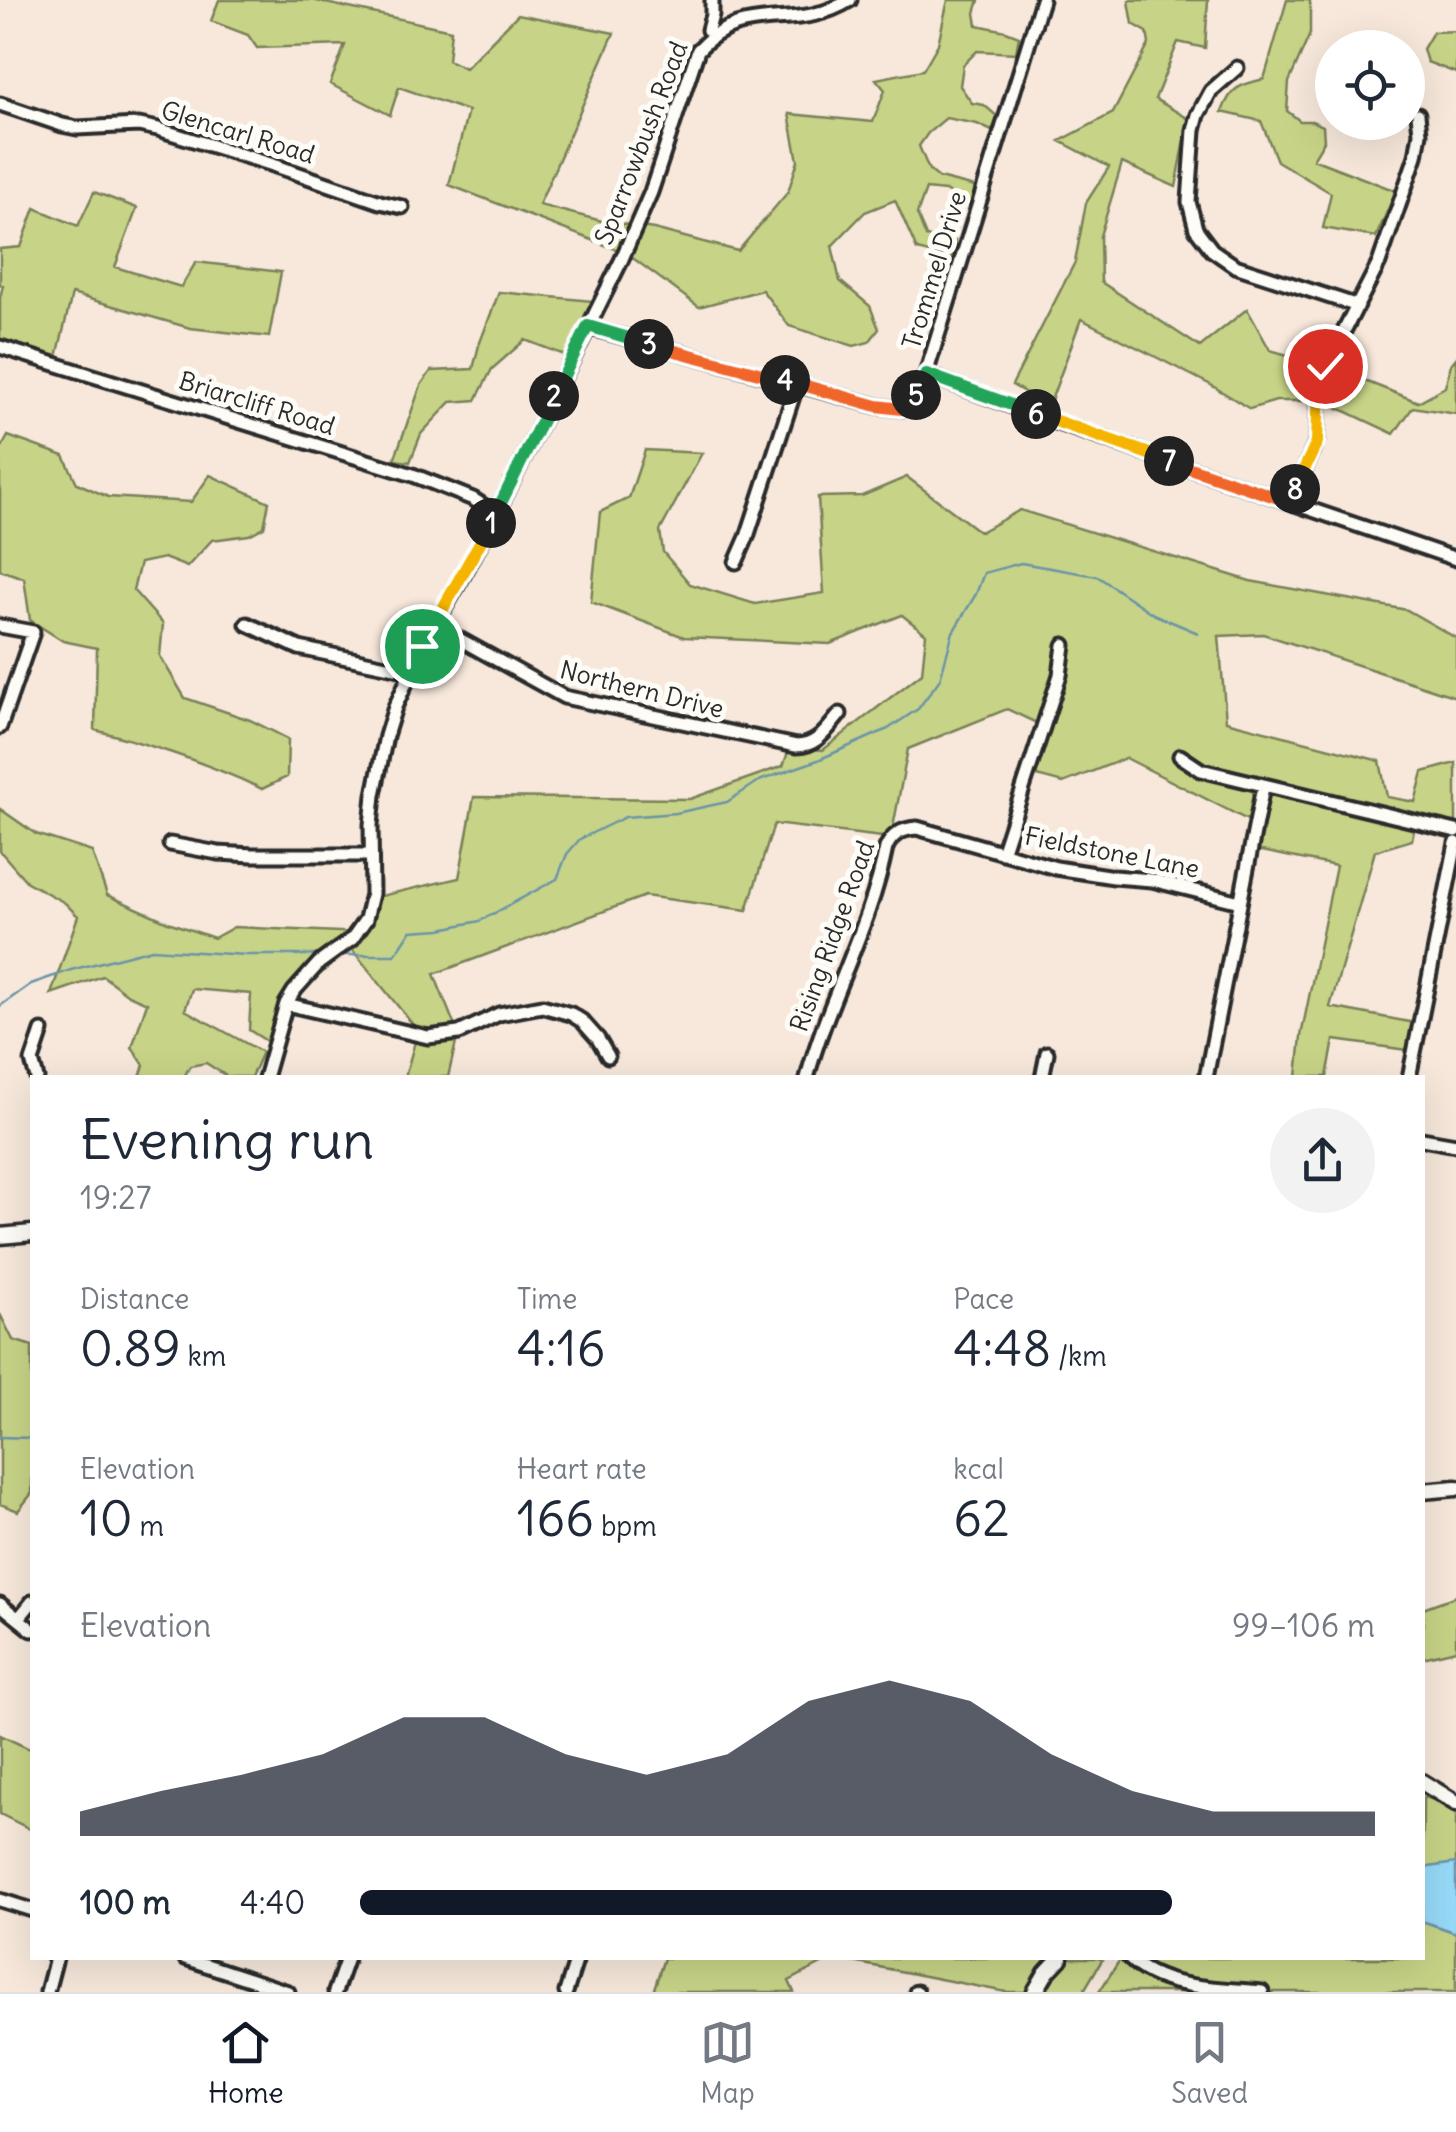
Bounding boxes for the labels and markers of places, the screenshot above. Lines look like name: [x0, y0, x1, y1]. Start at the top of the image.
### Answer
pin: 3: [624, 319, 674, 369]
pin: [1283, 324, 1368, 409]
pin: 4: [760, 355, 810, 405]
pin: 5: [891, 370, 941, 420]
pin: 2: [529, 371, 579, 421]
pin: 6: [1011, 389, 1061, 439]
pin: 7: [1144, 436, 1194, 486]
pin: 8: [1270, 464, 1320, 514]
pin: 1: [466, 498, 516, 548]
pin: [380, 604, 465, 689]

